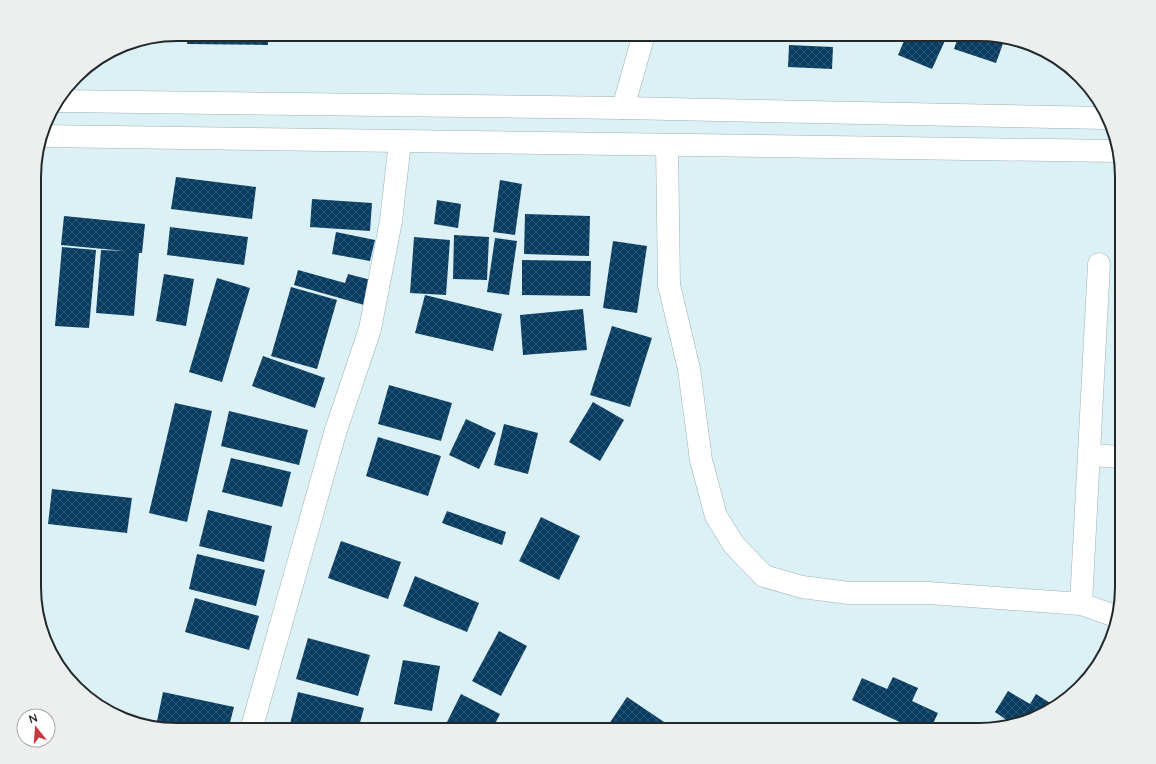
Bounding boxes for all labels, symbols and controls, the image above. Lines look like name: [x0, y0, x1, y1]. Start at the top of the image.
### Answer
north arrow: [16, 708, 56, 748]
text: N: [27, 711, 39, 725]

